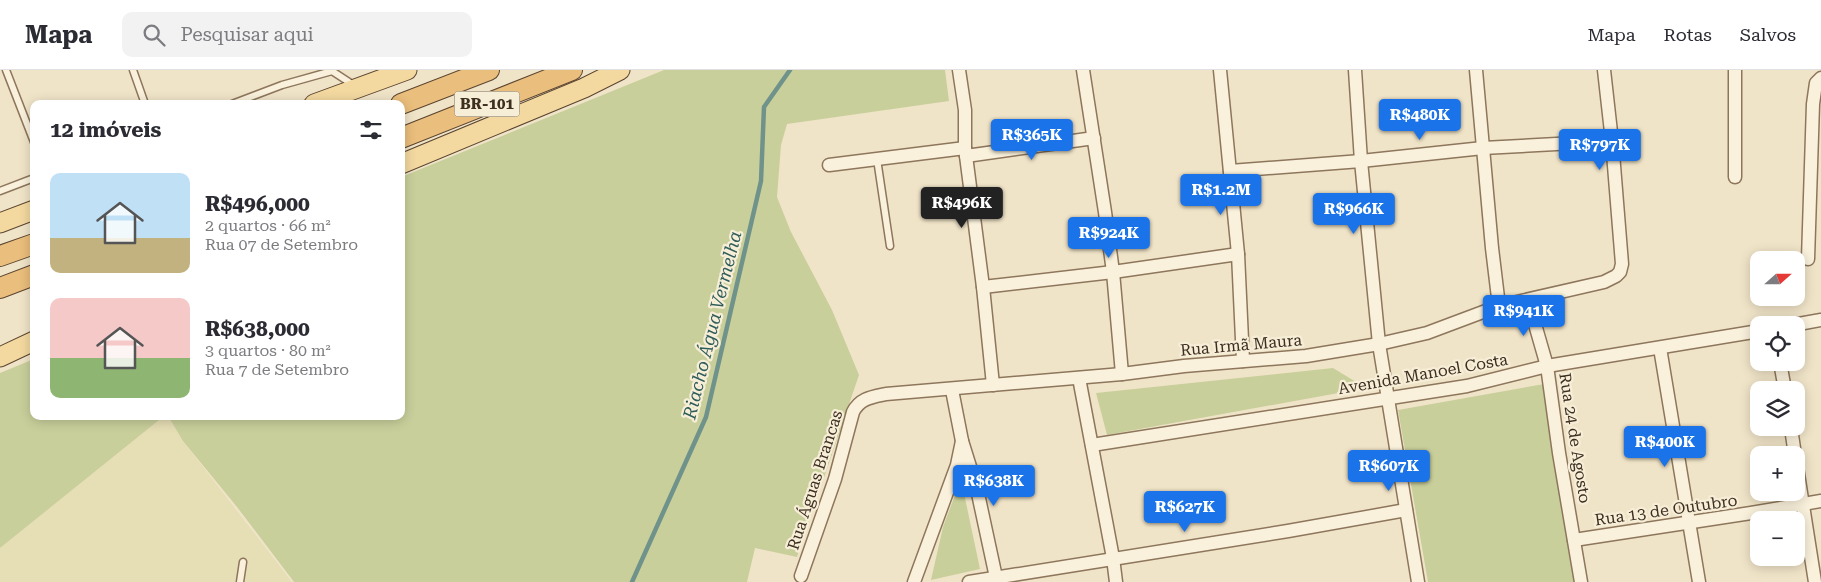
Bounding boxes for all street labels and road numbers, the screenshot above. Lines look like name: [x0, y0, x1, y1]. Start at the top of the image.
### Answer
road number: BR-101: [454, 92, 520, 116]
street label: Rua Irmã Maura: [1179, 330, 1303, 360]
street label: Avenida Manoel Costa: [1337, 350, 1510, 398]
street label: Rua 24 de Agosto: [1555, 371, 1595, 505]
street label: Rua Águas Brancas: [783, 407, 847, 552]
street label: Rua 13 de Outubro: [1593, 491, 1739, 529]

